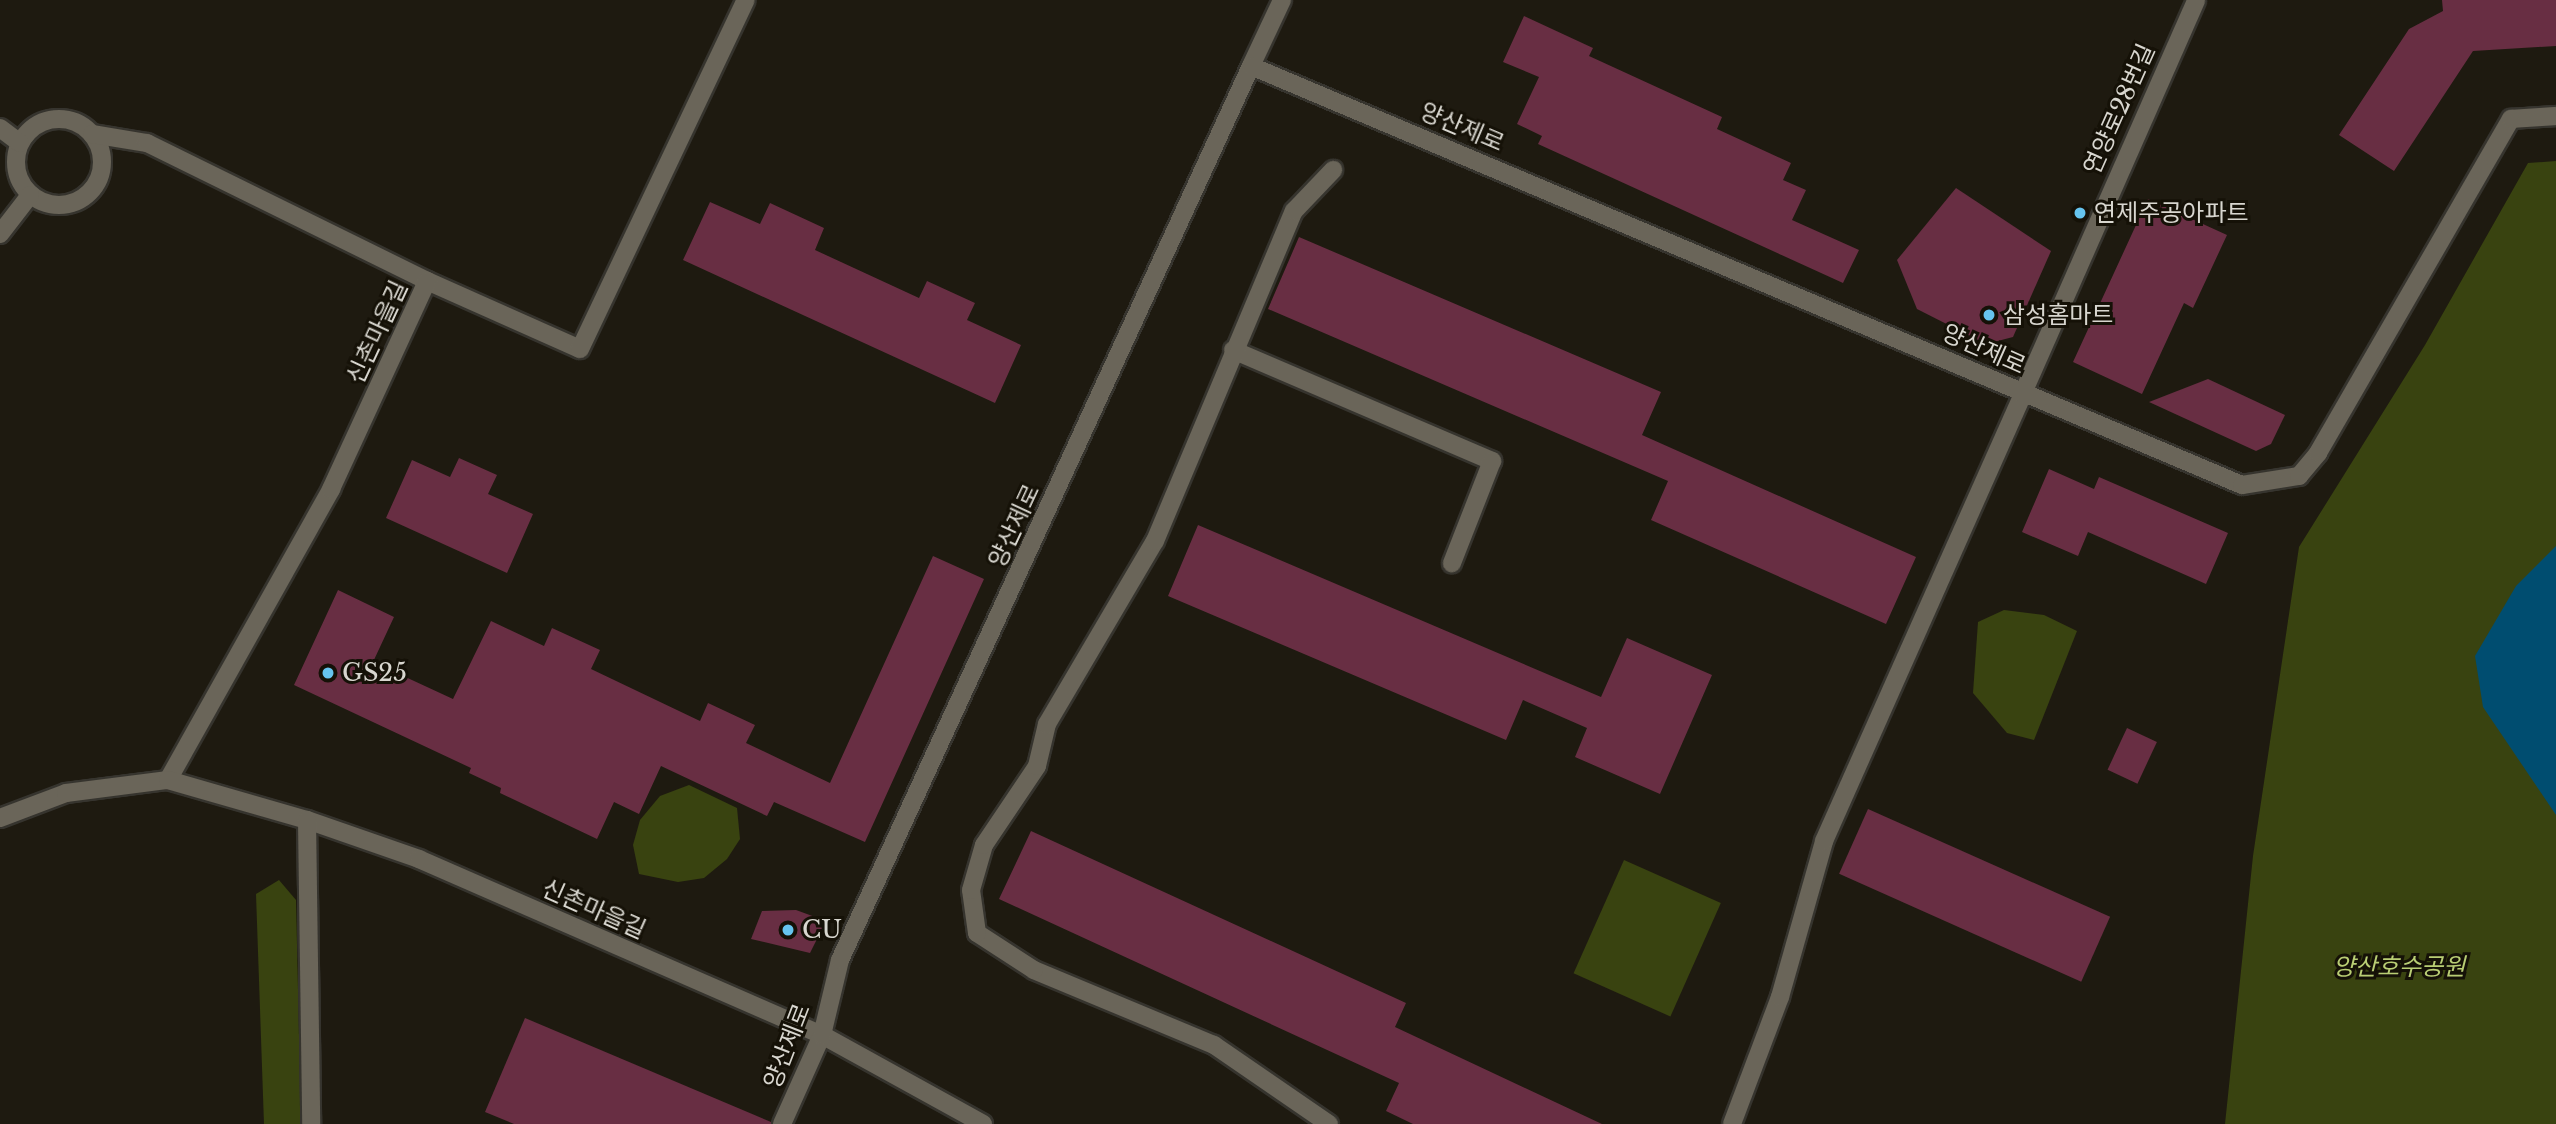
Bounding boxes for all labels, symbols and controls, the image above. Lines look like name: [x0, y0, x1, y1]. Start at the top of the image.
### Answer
street label: 연양로28번길: [2077, 39, 2161, 179]
street label: 양산제로: [1416, 96, 1508, 158]
place label: 연제주공아파트: [2094, 199, 2249, 227]
marker: 연제주공아파트: [2072, 205, 2088, 221]
street label: 신촌마을길: [341, 276, 413, 388]
place label: 삼성홈마트: [2003, 301, 2113, 329]
marker: 삼성홈마트: [1981, 307, 1997, 323]
street label: 양산제로: [1938, 318, 2030, 380]
street label: 양산제로: [982, 480, 1046, 572]
place label: GS25: [342, 659, 407, 687]
marker: GS25: [320, 665, 336, 681]
street label: 신촌마을길: [538, 873, 650, 945]
place label: CU: [802, 916, 842, 944]
marker: CU: [780, 922, 796, 938]
park label: 양산호수공원: [2333, 953, 2465, 981]
street label: 양산제로: [758, 1000, 816, 1092]

